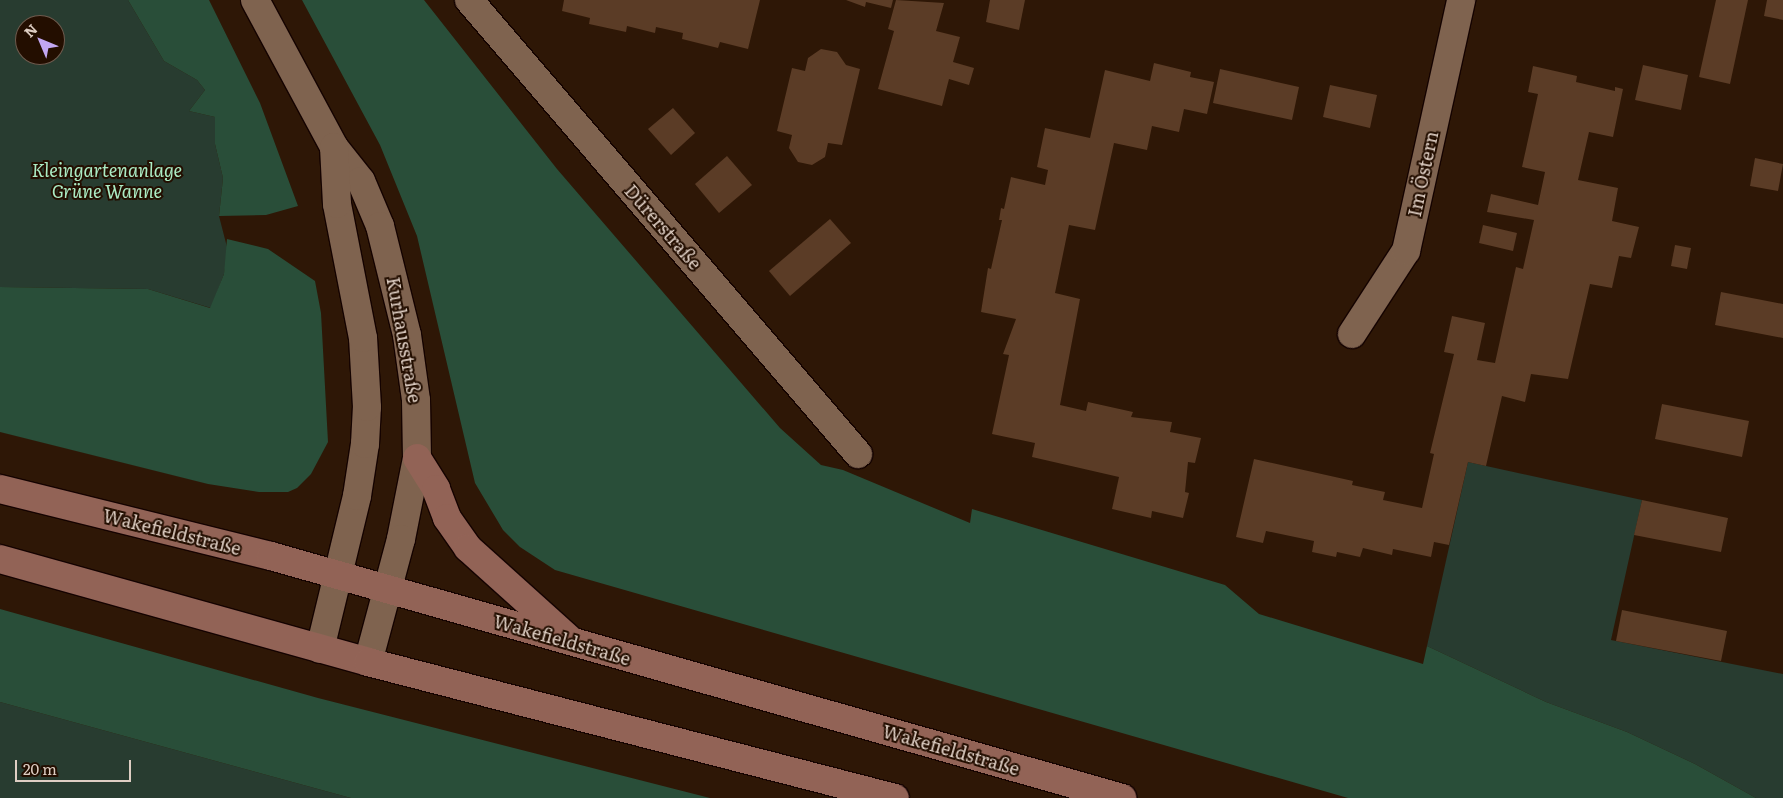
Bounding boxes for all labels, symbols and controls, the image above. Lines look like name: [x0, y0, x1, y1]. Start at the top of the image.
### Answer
north arrow: [15, 15, 65, 65]
text: N: [19, 19, 41, 41]
street label: Im Östern: [1403, 129, 1443, 219]
park label: Kleingartenanlage Grüne Wanne: [32, 160, 182, 202]
street label: Dürerstraße: [620, 180, 706, 274]
street label: Kurhausstraße: [382, 275, 426, 405]
street label: Wakefieldstraße: [101, 504, 243, 560]
street label: Wakefieldstraße: [491, 610, 633, 670]
street label: Wakefieldstraße: [880, 720, 1022, 780]
scale bar: [18, 750, 134, 782]
text: 20 m: [23, 757, 57, 780]

